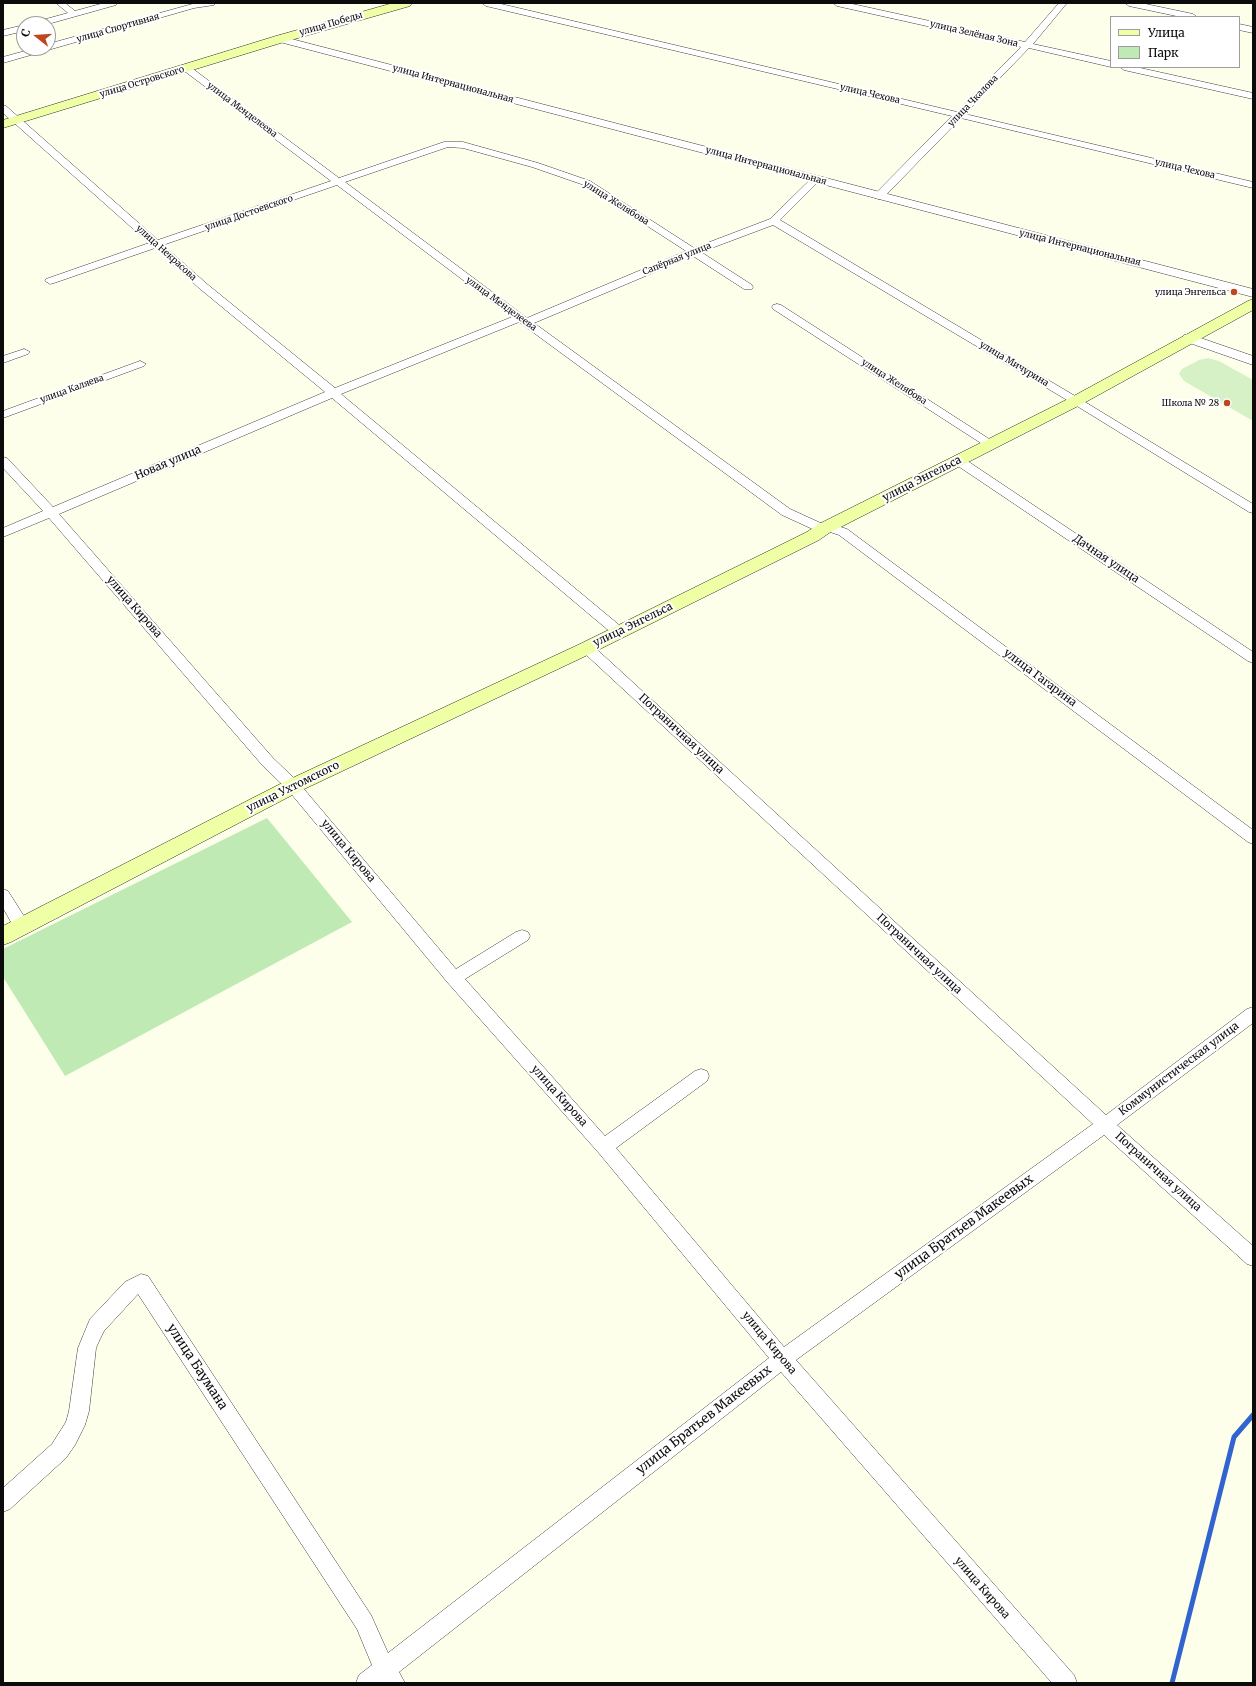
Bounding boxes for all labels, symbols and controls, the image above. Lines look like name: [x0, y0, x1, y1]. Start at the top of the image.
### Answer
street label: улица Победы: [298, 10, 364, 38]
street label: улица Спортивная: [75, 11, 161, 45]
north arrow: [16, 16, 56, 56]
legend: [1110, 16, 1240, 68]
street label: улица Зелёная Зона: [929, 19, 1019, 49]
text: Улица: [1148, 25, 1185, 40]
text: С: [18, 27, 33, 38]
text: Парк: [1148, 45, 1179, 60]
street label: улица Интернациональная: [391, 63, 515, 105]
street label: улица Островского: [98, 64, 186, 100]
street label: улица Чкалова: [946, 73, 1000, 129]
street label: улица Менделеева: [205, 80, 279, 140]
street label: улица Чехова: [839, 82, 901, 106]
street label: улица Интернациональная: [704, 145, 828, 187]
street label: улица Чехова: [1154, 157, 1216, 181]
street label: улица Желябова: [581, 178, 651, 228]
street label: улица Достоевского: [204, 193, 294, 233]
street label: улица Некрасова: [134, 223, 198, 283]
street label: улица Интернациональная: [1018, 228, 1142, 268]
street label: Сапёрная улица: [641, 240, 713, 278]
street label: улица Менделеева: [464, 275, 538, 333]
place label: улица Энгельса: [1155, 287, 1226, 297]
marker: улица Энгельса: [1229, 287, 1239, 297]
street label: улица Мичурина: [978, 339, 1050, 389]
street label: улица Желябова: [859, 357, 929, 407]
street label: улица Каляева: [39, 373, 105, 405]
place label: Школа № 28: [1162, 398, 1219, 408]
marker: Школа № 28: [1222, 398, 1232, 408]
street label: Новая улица: [133, 443, 203, 483]
street label: улица Энгельса: [880, 453, 964, 505]
street label: Дачная улица: [1070, 532, 1142, 586]
street label: улица Кирова: [104, 573, 164, 641]
street label: улица Энгельса: [591, 600, 675, 650]
street label: улица Гагарина: [1001, 646, 1079, 710]
street label: Пограничная улица: [636, 691, 726, 777]
street label: улица Ухтомского: [244, 759, 342, 815]
street label: улица Кирова: [318, 817, 378, 885]
street label: Пограничная улица: [874, 911, 964, 997]
street label: Коммунистическая улица: [1116, 1020, 1242, 1118]
street label: улица Кирова: [528, 1063, 590, 1129]
street label: Пограничная улица: [1112, 1130, 1204, 1214]
street label: улица Братьев Макеевых: [892, 1171, 1036, 1283]
street label: улица Кирова: [739, 1309, 799, 1377]
street label: улица Баумана: [163, 1321, 231, 1413]
street label: улица Братьев Макеевых: [633, 1362, 775, 1478]
street label: улица Кирова: [952, 1554, 1012, 1622]

